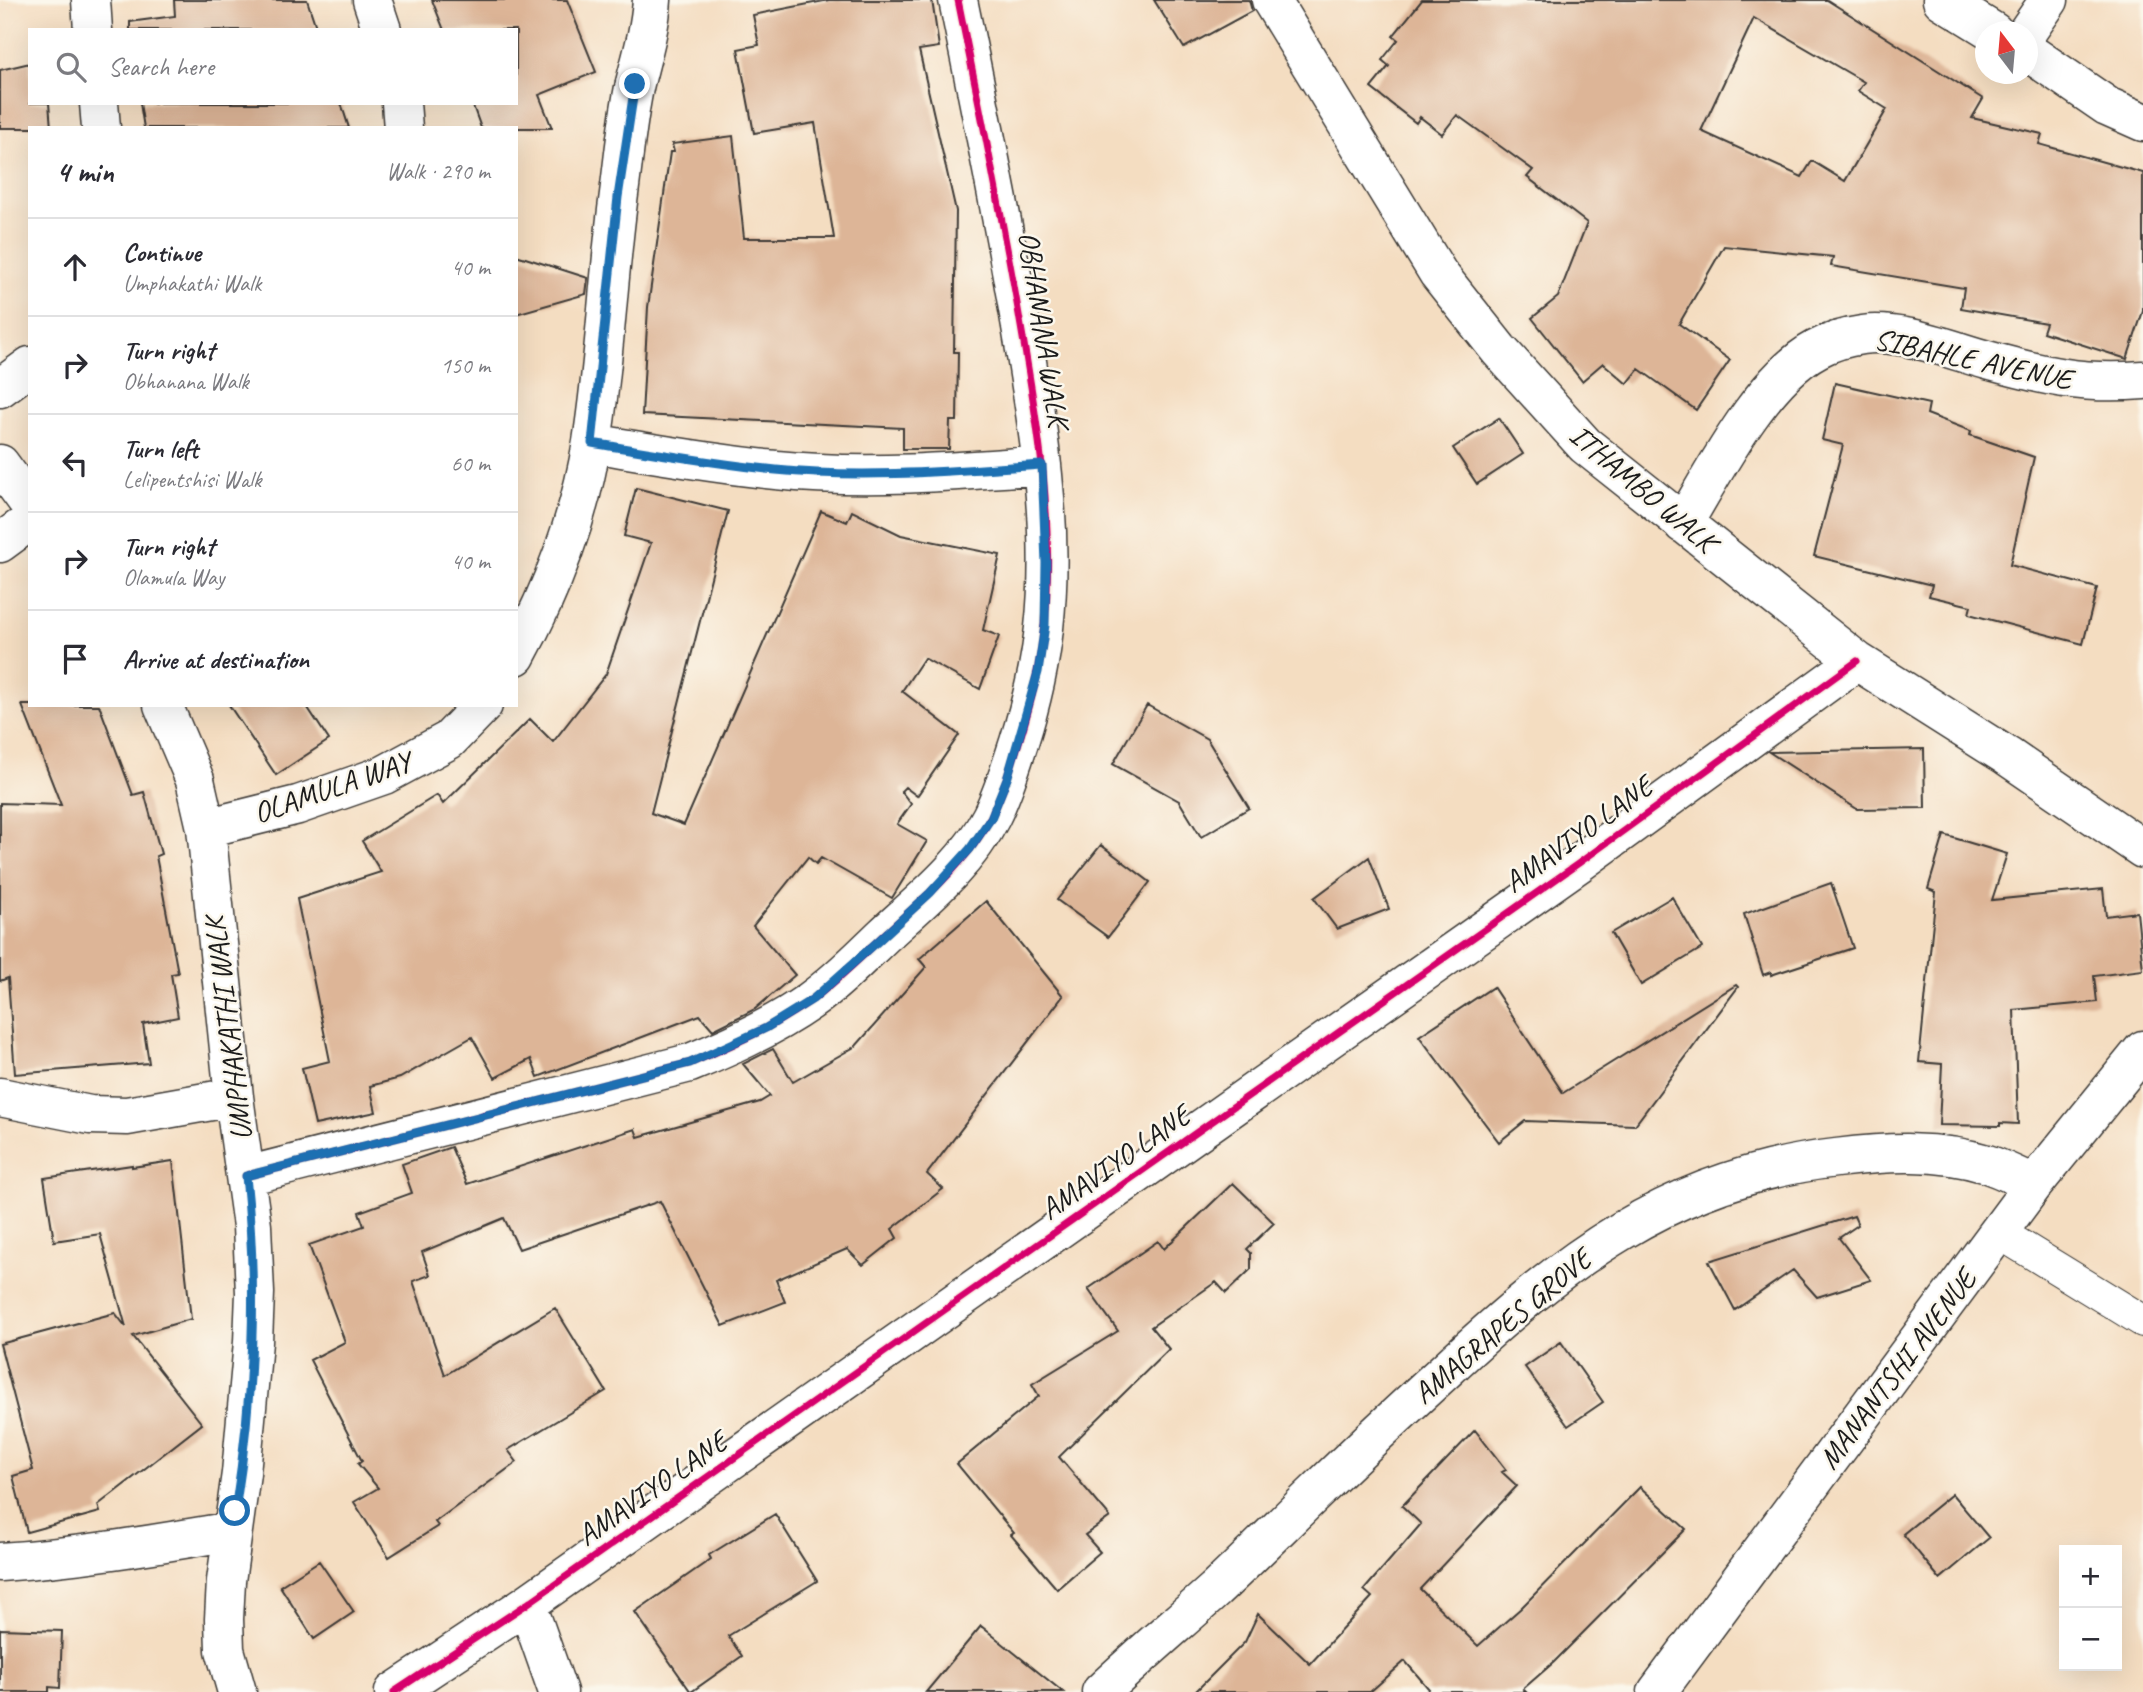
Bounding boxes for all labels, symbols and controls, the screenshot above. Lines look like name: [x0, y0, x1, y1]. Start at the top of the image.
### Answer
north arrow: [1975, 21, 2038, 84]
search box: [28, 28, 518, 105]
icon: search: [52, 48, 90, 86]
text: Search here: [108, 50, 214, 83]
route end: [619, 68, 650, 99]
text: 4 min: [56, 153, 113, 191]
text: Walk · 290 m: [386, 157, 490, 186]
street label: OBHANANA WALK: [1010, 229, 1079, 435]
text: Continue: [123, 236, 201, 269]
icon: ahead: [56, 248, 94, 286]
text: 40 m: [451, 253, 490, 282]
text: Umphakathi Walk: [123, 269, 261, 298]
street label: SIBAHLE AVENUE: [1871, 320, 2079, 399]
text: Turn right: [123, 334, 214, 367]
icon: right: [56, 346, 94, 384]
text: 150 m: [441, 351, 490, 380]
text: Obhanana Walk: [123, 367, 249, 396]
street label: ITHAMBO WALK: [1562, 416, 1729, 564]
text: Turn left: [123, 432, 198, 465]
icon: left: [56, 444, 94, 482]
text: 60 m: [451, 449, 490, 478]
text: Lelipentshisi Walk: [123, 465, 261, 494]
text: Turn right: [123, 530, 214, 563]
icon: right: [56, 542, 94, 580]
text: 40 m: [451, 547, 490, 576]
text: Olamula Way: [123, 563, 224, 592]
icon: arrive: [56, 640, 94, 678]
text: Arrive at destination: [123, 643, 309, 676]
street label: OLAMULA WAY: [248, 741, 420, 832]
street label: AMAVIYO LANE: [1496, 765, 1663, 901]
street label: UMPHAKATHI WALK: [195, 910, 261, 1143]
street label: AMAVIYO LANE: [1032, 1094, 1201, 1228]
street label: AMAGRAPES GROVE: [1405, 1238, 1602, 1412]
street label: MANANTSHI AVENUE: [1809, 1258, 1987, 1476]
street label: AMAVIYO LANE: [569, 1420, 738, 1554]
route start: [219, 1495, 250, 1526]
map controls: [2059, 1545, 2122, 1671]
button: +: [2059, 1545, 2122, 1608]
button: −: [2059, 1608, 2122, 1671]

